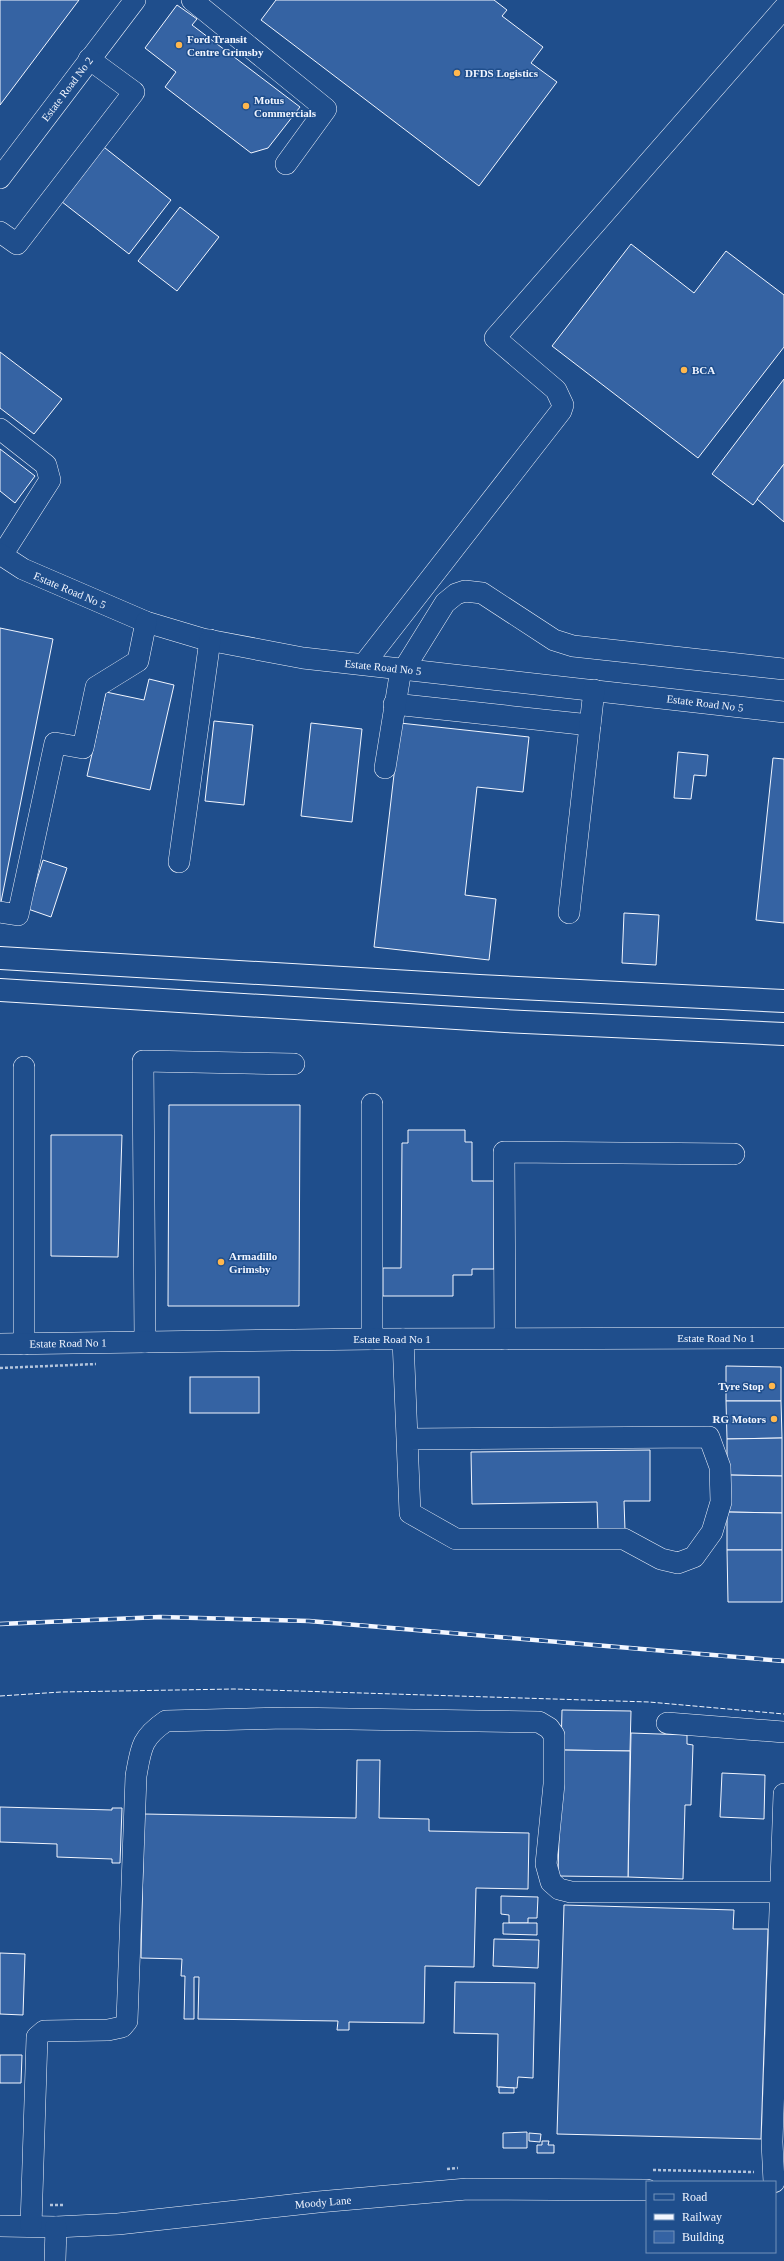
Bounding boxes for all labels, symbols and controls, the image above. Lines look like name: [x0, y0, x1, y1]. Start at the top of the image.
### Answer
place label: Ford Transit Centre Grimsby: [187, 33, 264, 58]
marker: Ford Transit Centre Grimsby: [174, 40, 184, 50]
street label: Estate Road No 2: [39, 55, 95, 123]
place label: DFDS Logistics: [465, 67, 539, 79]
marker: DFDS Logistics: [452, 68, 462, 78]
place label: Motus Commercials: [254, 94, 317, 119]
marker: Motus Commercials: [241, 101, 251, 111]
place label: BCA: [692, 364, 715, 376]
marker: BCA: [679, 365, 689, 375]
street label: Estate Road No 5: [32, 569, 108, 611]
street label: Estate Road No 5: [344, 657, 423, 677]
street label: Estate Road No 5: [666, 692, 745, 714]
place label: Armadillo Grimsby: [229, 1250, 278, 1275]
marker: Armadillo Grimsby: [216, 1257, 226, 1267]
street label: Estate Road No 1: [677, 1332, 755, 1344]
street label: Estate Road No 1: [353, 1333, 431, 1345]
street label: Estate Road No 1: [29, 1336, 107, 1350]
place label: Tyre Stop: [718, 1380, 764, 1392]
marker: Tyre Stop: [767, 1381, 777, 1391]
place label: RG Motors: [713, 1413, 767, 1425]
marker: RG Motors: [769, 1414, 779, 1424]
legend: [646, 2181, 776, 2253]
text: Road: [682, 2190, 707, 2204]
street label: Moody Lane: [294, 2194, 352, 2210]
text: Railway: [682, 2210, 722, 2224]
text: Building: [682, 2230, 724, 2244]

